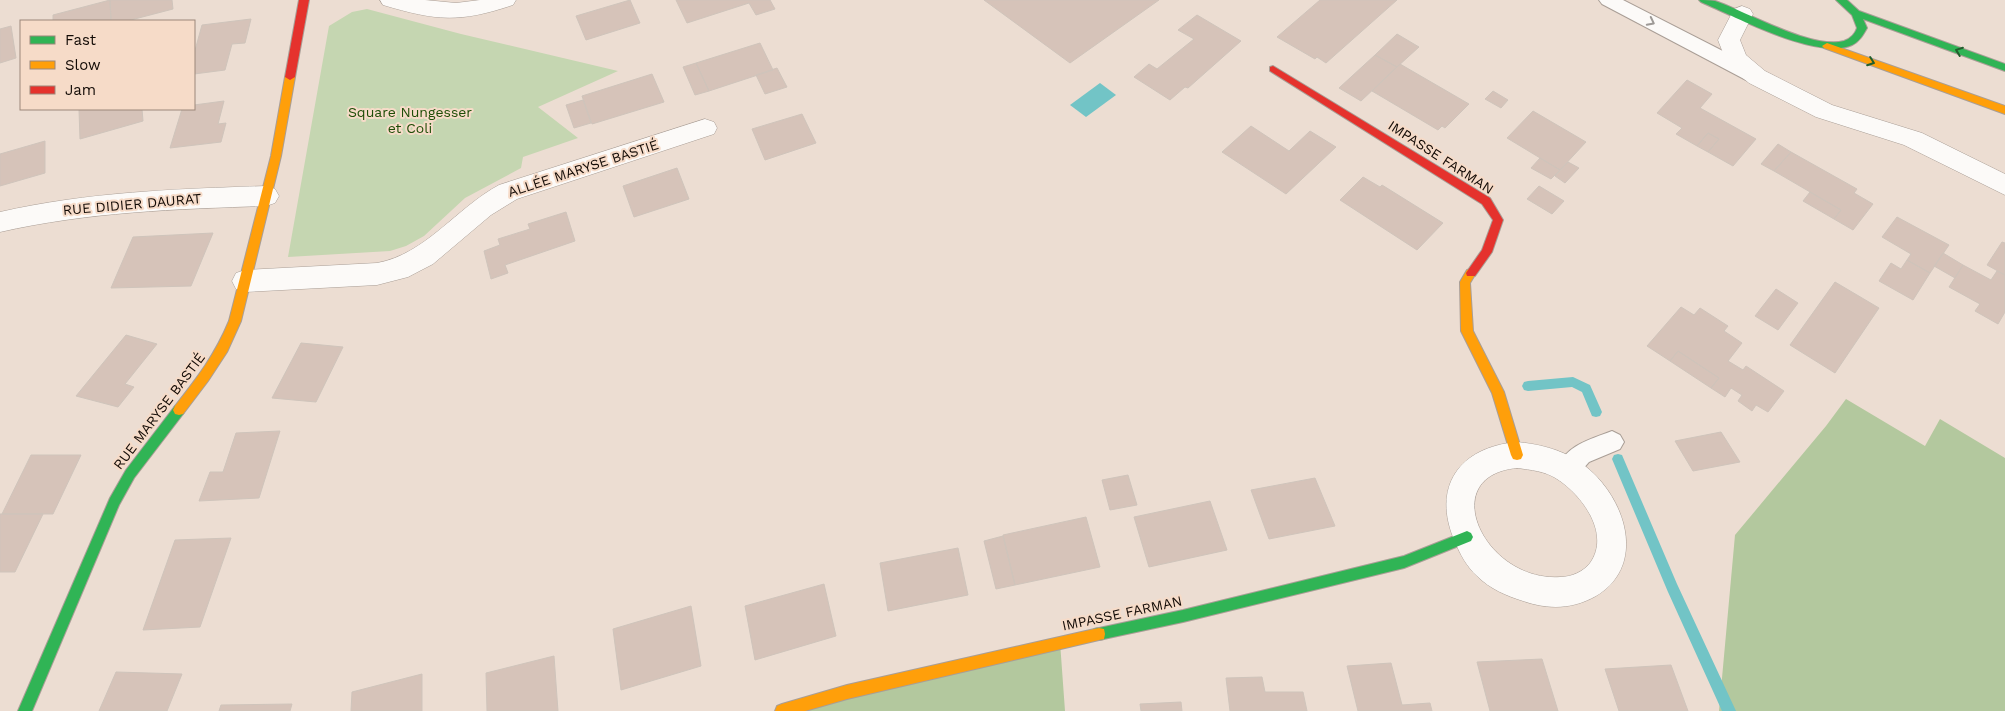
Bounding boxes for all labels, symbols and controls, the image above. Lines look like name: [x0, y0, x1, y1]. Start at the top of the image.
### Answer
one-way arrow: [1646, 16, 1655, 26]
legend: [20, 20, 195, 110]
text: Fast: [65, 31, 97, 49]
one-way arrow: [1956, 47, 1964, 57]
text: Slow: [65, 56, 101, 74]
one-way arrow: [1866, 56, 1875, 66]
text: Jam: [65, 81, 96, 99]
park label: Square Nungesser et Coli: [348, 104, 472, 136]
street label: IMPASSE FARMAN: [1385, 117, 1497, 197]
street label: ALLÉE MARYSE BASTIÉ: [506, 136, 660, 200]
street label: RUE DIDIER DAURAT: [62, 190, 202, 218]
street label: RUE MARYSE BASTIÉ: [110, 350, 208, 472]
street label: IMPASSE FARMAN: [1061, 592, 1183, 634]

